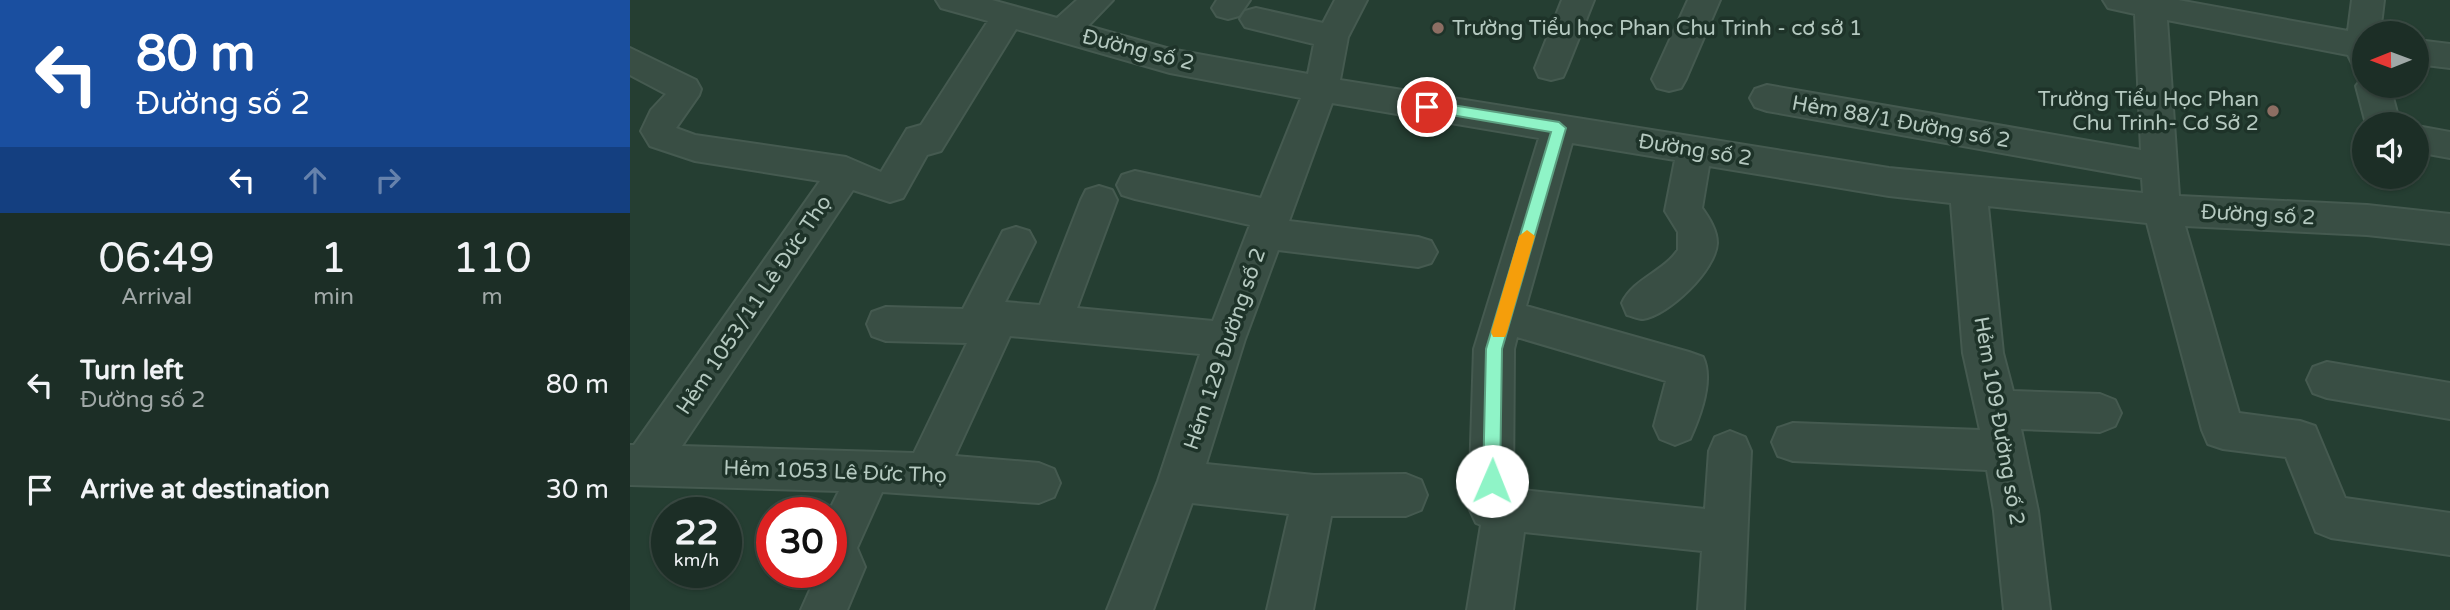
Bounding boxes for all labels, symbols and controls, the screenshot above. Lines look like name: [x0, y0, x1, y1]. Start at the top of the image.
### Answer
place label: Trường Tiểu học Phan Chu Trinh - cơ sở 1: [1452, 16, 1862, 41]
marker: Trường Tiểu học Phan Chu Trinh - cơ sở 1: [1430, 20, 1446, 36]
north arrow: [2352, 21, 2429, 98]
map controls: [2352, 21, 2429, 189]
street label: Đường số 2: [1079, 24, 1197, 76]
text: 80 m: [136, 25, 255, 84]
icon: left: [21, 28, 112, 119]
pin: [1397, 77, 1457, 137]
text: Đường số 2: [136, 85, 310, 123]
place label: Trường Tiểu Học Phan Chu Trinh- Cơ Sở 2: [2038, 87, 2259, 136]
icon: arrive: [1408, 88, 1446, 126]
street label: Hẻm 88/1 Đường số 2: [1790, 91, 2012, 153]
marker: Trường Tiểu Học Phan Chu Trinh- Cơ Sở 2: [2265, 103, 2281, 119]
button: sound: [2352, 112, 2429, 189]
street label: Đường số 2: [1637, 129, 1753, 171]
icon: left: [223, 161, 261, 199]
icon: ahead: [296, 161, 334, 199]
icon: right: [369, 161, 407, 199]
street label: Hẻm 1053/11 Lê Đức Thọ: [671, 191, 837, 419]
street label: Đường số 2: [2200, 200, 2316, 230]
text: 06:49: [98, 233, 215, 284]
text: 1: [320, 233, 347, 284]
text: 110: [452, 233, 532, 284]
street label: Hẻm 129 Đường số 2: [1179, 245, 1271, 453]
text: Arrival: [121, 283, 192, 311]
text: min: [313, 283, 354, 311]
text: m: [481, 283, 503, 311]
street label: Hẻm 109 Đường số 2: [1968, 315, 2030, 527]
text: Turn left: [80, 355, 183, 386]
icon: left: [21, 366, 59, 404]
text: 80 m: [546, 369, 609, 400]
text: Đường số 2: [80, 386, 205, 414]
position arrow: [1455, 444, 1529, 518]
street label: Hẻm 1053 Lê Đức Thọ: [723, 456, 947, 488]
icon: arrive: [21, 471, 59, 509]
text: Arrive at destination: [80, 474, 330, 505]
text: 30 m: [546, 474, 609, 505]
speed limit sign: 30: [756, 497, 847, 588]
text: 22: [675, 512, 718, 554]
text: km/h: [674, 549, 719, 571]

